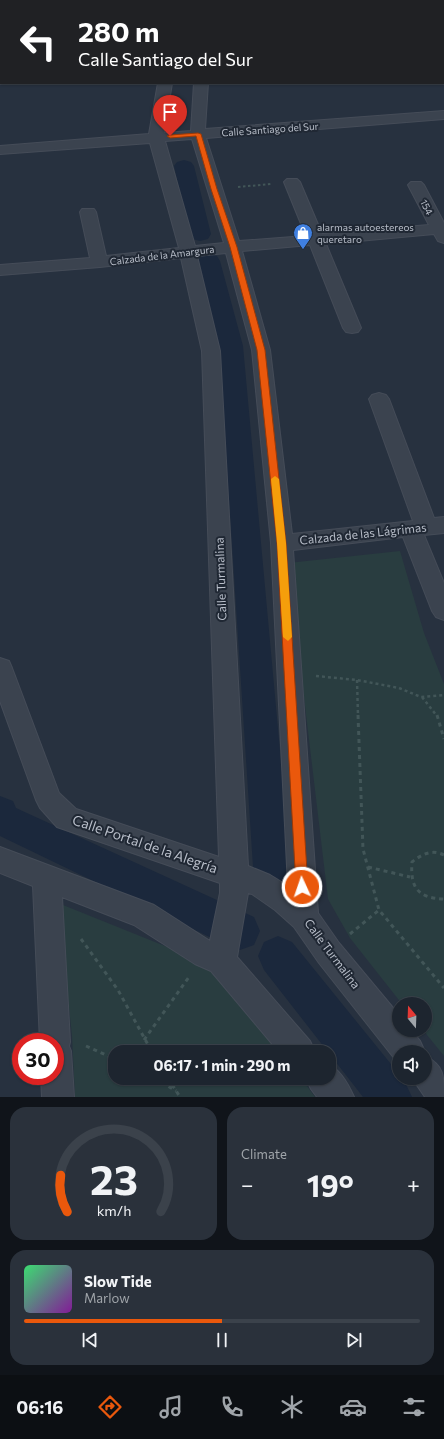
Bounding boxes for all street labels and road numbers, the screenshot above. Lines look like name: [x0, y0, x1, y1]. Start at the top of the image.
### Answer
street label: Calle Santiago del Sur: [221, 120, 319, 138]
street label: 154: [418, 197, 436, 217]
street label: Calzada de la Amargura: [109, 243, 215, 267]
street label: Calzada de las Lágrimas: [299, 519, 427, 547]
street label: Calle Turmalina: [212, 537, 228, 621]
street label: Calle Portal de la Alegría: [70, 811, 220, 876]
street label: Calle Turmalina: [302, 916, 363, 991]

